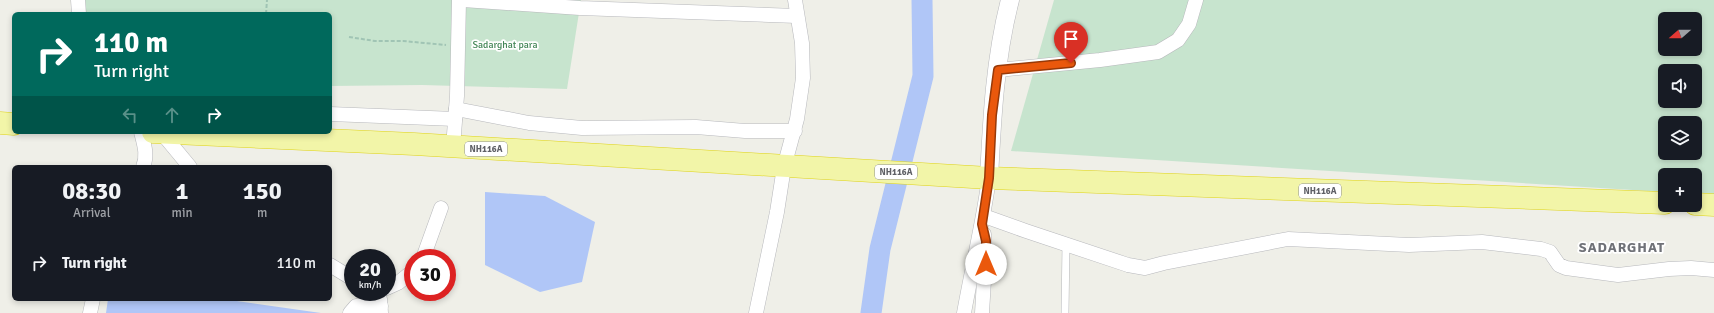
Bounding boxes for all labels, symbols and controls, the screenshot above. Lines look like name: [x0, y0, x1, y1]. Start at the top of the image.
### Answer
north arrow: [1658, 12, 1702, 56]
map controls: [1658, 12, 1702, 212]
pin: [1054, 22, 1088, 63]
text: 110 m: [94, 26, 168, 60]
icon: right: [28, 28, 80, 80]
icon: arrive: [1060, 28, 1082, 50]
park label: Sadarghat para: [473, 39, 537, 51]
text: Turn right: [94, 60, 169, 82]
button: sound: [1658, 64, 1702, 108]
icon: left: [119, 104, 141, 126]
icon: ahead: [161, 104, 183, 126]
icon: right: [203, 104, 225, 126]
button: layers: [1658, 116, 1702, 160]
road number: NH116A: [465, 142, 507, 156]
road number: NH116A: [875, 165, 917, 179]
button: +: [1658, 168, 1702, 212]
text: 08:30: [62, 176, 121, 206]
text: 1: [176, 176, 188, 206]
text: 150: [243, 176, 282, 206]
road number: NH116A: [1299, 184, 1341, 198]
text: Arrival: [73, 205, 110, 221]
text: min: [172, 205, 193, 221]
text: m: [257, 205, 267, 221]
district label: SADARGHAT: [1579, 239, 1665, 256]
position arrow: [965, 243, 1007, 285]
speed limit sign: 30: [404, 249, 456, 301]
icon: right: [28, 252, 50, 274]
text: Turn right: [62, 254, 127, 272]
text: 110 m: [276, 254, 316, 272]
text: 20: [359, 257, 381, 282]
text: km/h: [359, 279, 381, 291]

